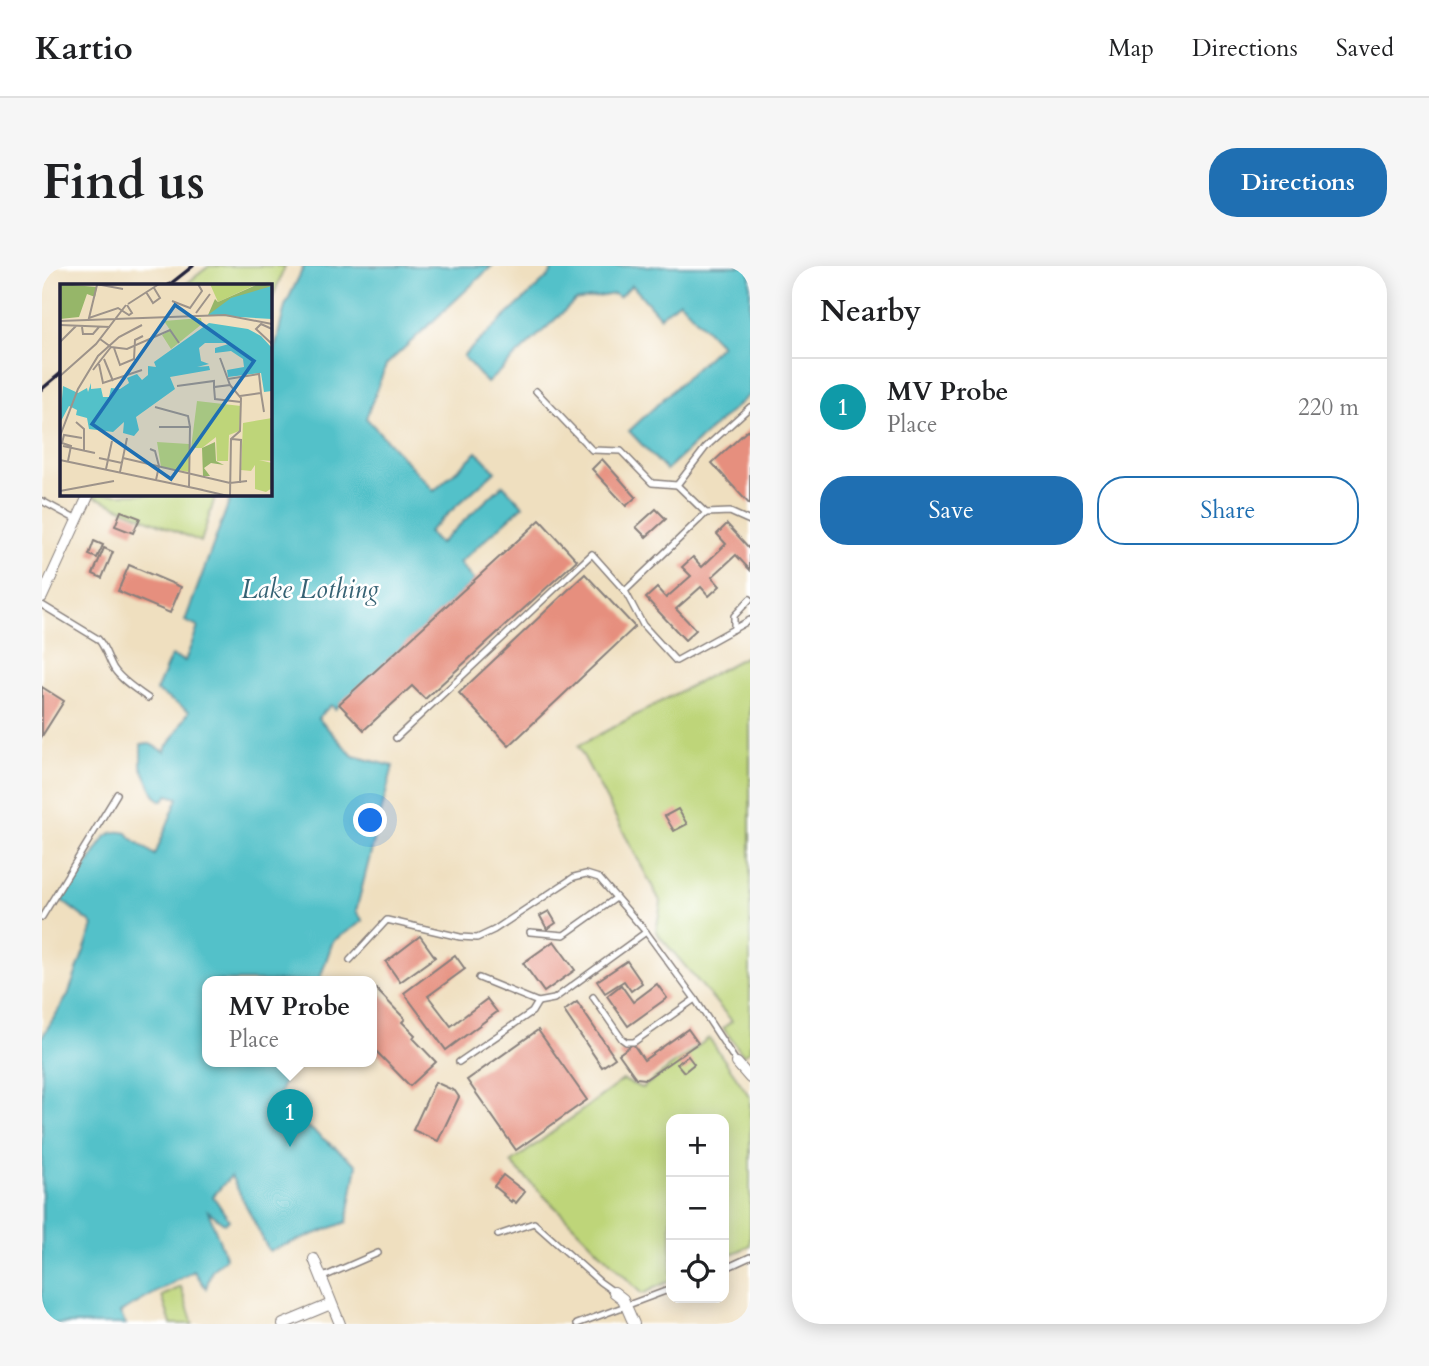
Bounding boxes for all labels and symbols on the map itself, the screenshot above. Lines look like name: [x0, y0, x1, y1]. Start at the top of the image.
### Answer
inset map: [60, 284, 271, 495]
water label: Lake Lothing: [241, 572, 379, 607]
your location: [353, 803, 387, 837]
pin: 1: [267, 1089, 313, 1147]

